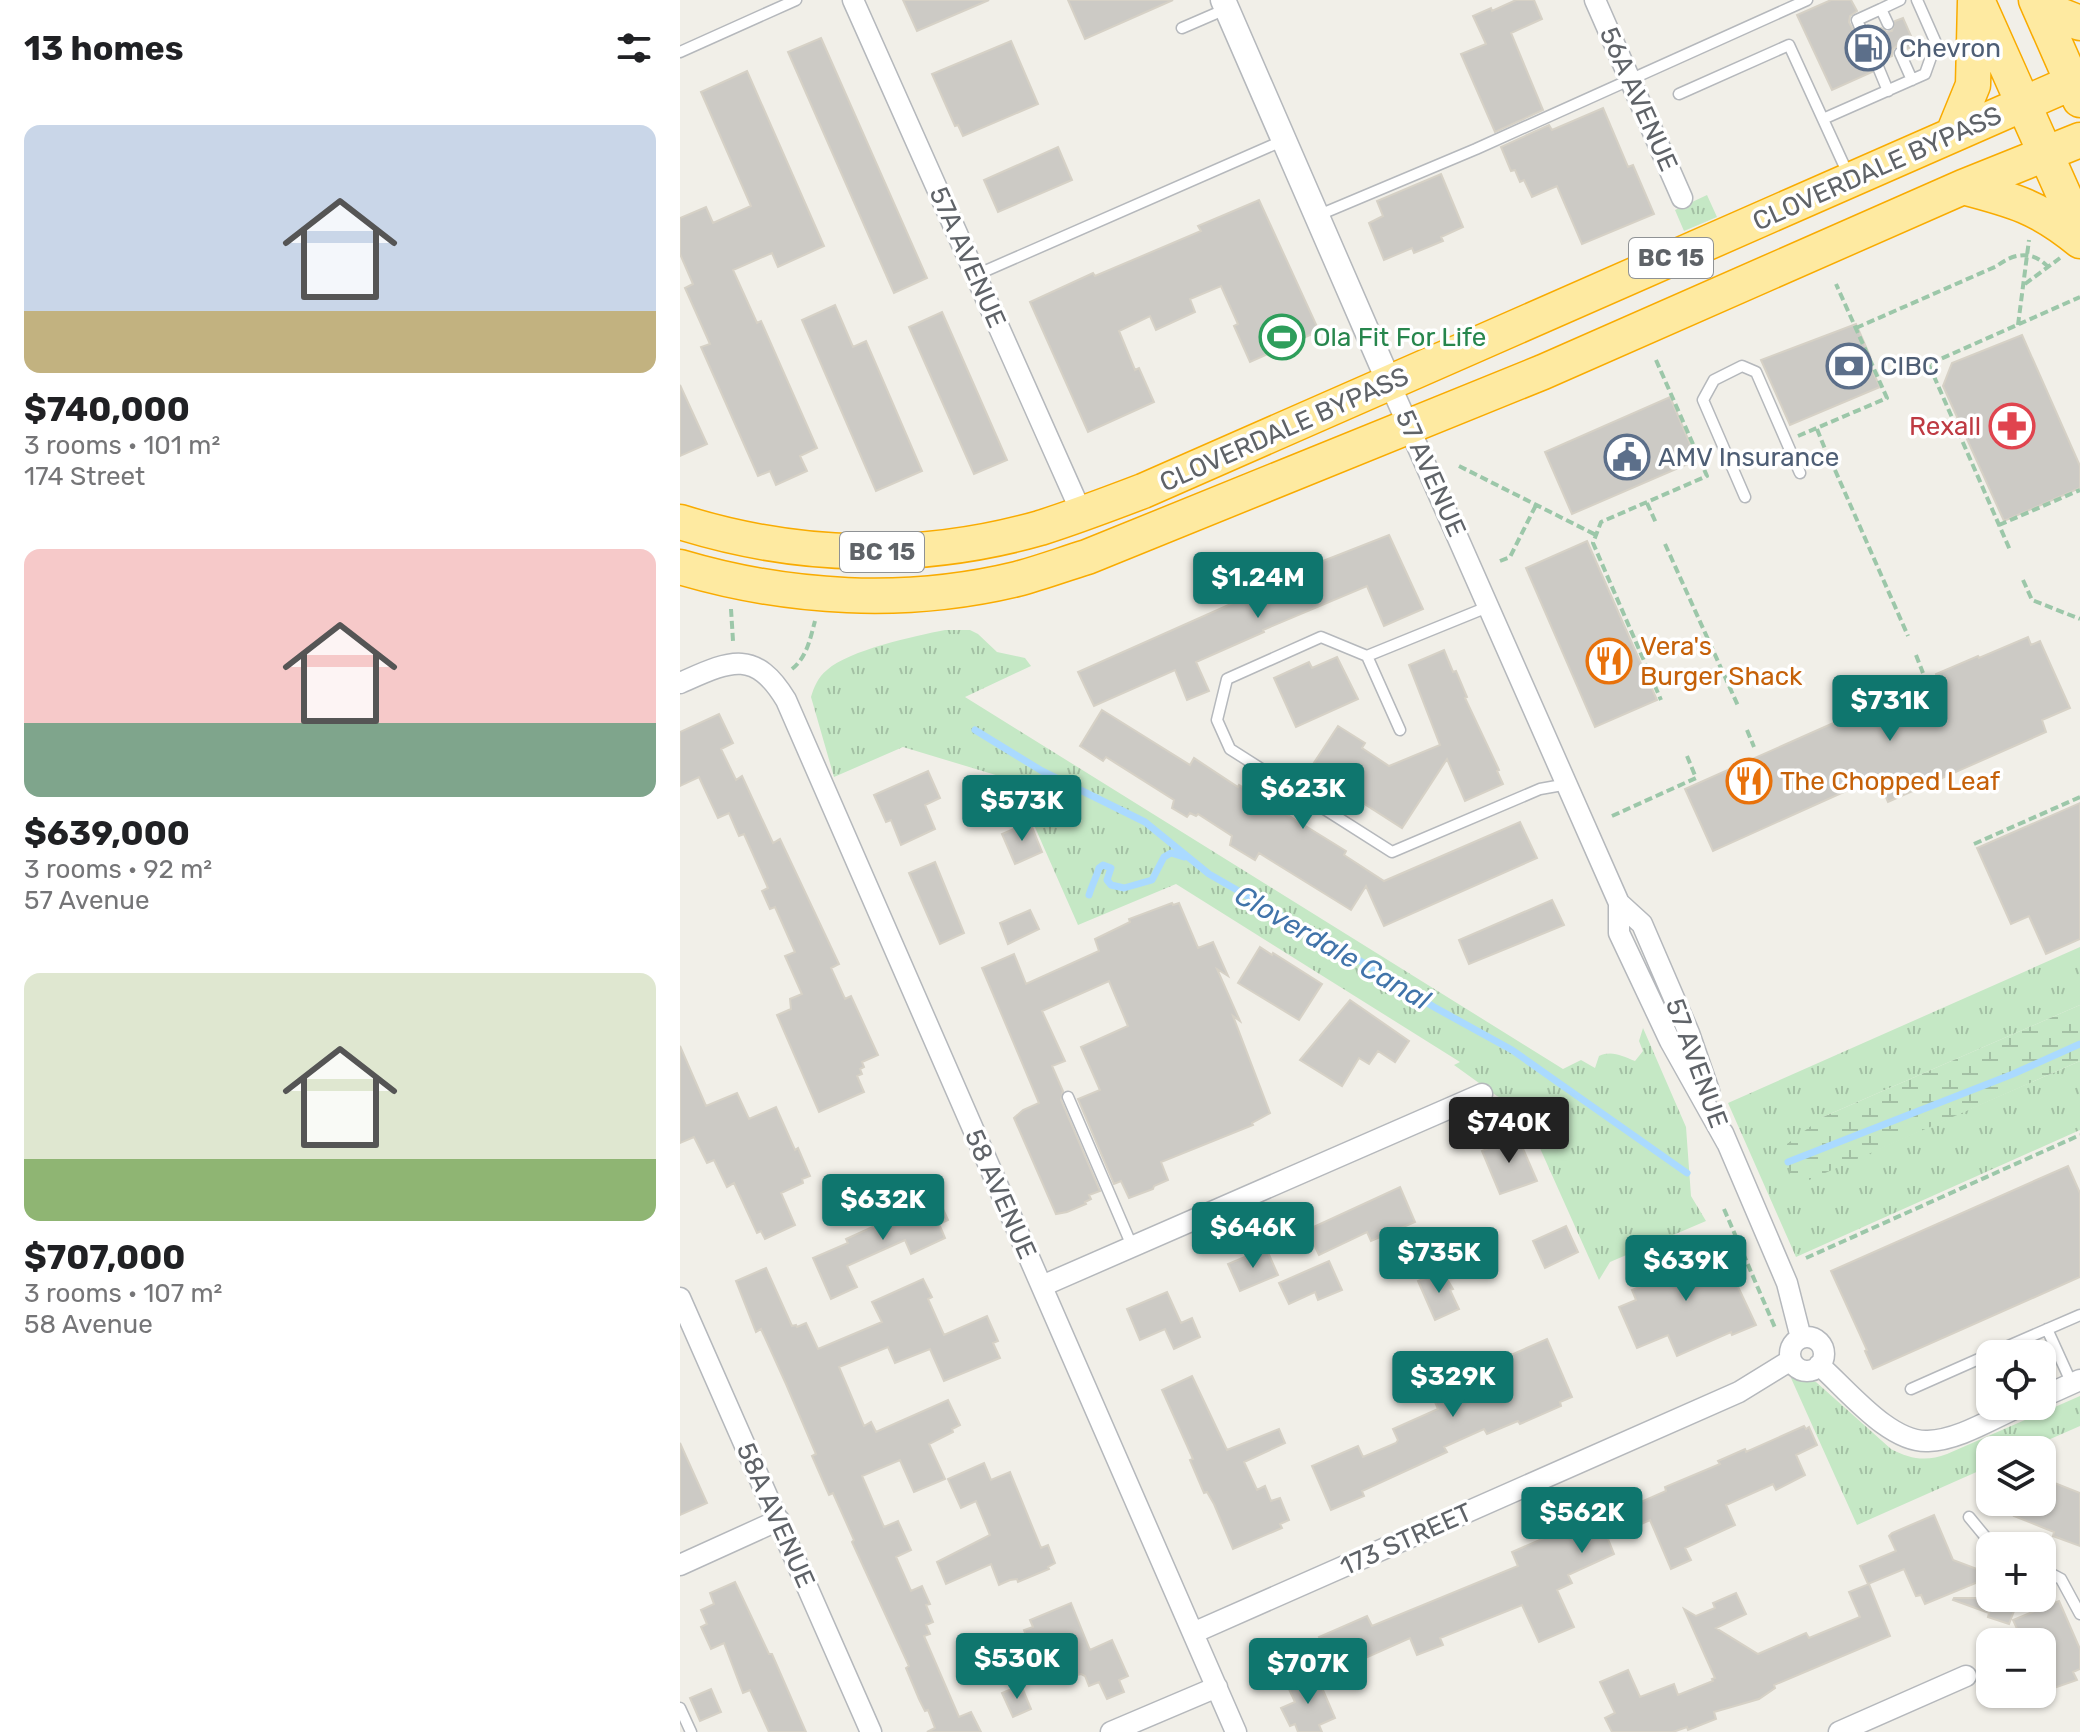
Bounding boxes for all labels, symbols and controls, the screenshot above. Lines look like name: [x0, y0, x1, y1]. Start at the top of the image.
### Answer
street label: 56A AVENUE: [1593, 22, 1684, 176]
fuel station icon: Chevron: [1844, 24, 1892, 72]
icon: filters: [612, 26, 656, 70]
text: 13 homes: [24, 28, 184, 69]
place label: Chevron: [1899, 33, 2001, 64]
street label: CLOVERDALE BYPASS: [1748, 100, 2006, 237]
icon: home: [268, 177, 412, 321]
street label: 57A AVENUE: [923, 182, 1012, 332]
road number: BC 15: [1629, 238, 1713, 278]
sports icon: Ola Fit For Life: [1258, 313, 1306, 361]
place label: Ola Fit For Life: [1313, 322, 1486, 353]
bank icon: CIBC: [1825, 342, 1873, 390]
place label: CIBC: [1880, 351, 1939, 382]
street label: CLOVERDALE BYPASS: [1155, 361, 1413, 498]
text: $740,000: [24, 389, 190, 430]
pharmacy icon: Rexall: [1988, 402, 2036, 450]
street label: 57 AVENUE: [1389, 405, 1472, 541]
place label: Rexall: [1909, 411, 1981, 442]
text: 3 rooms · 101 m²: [24, 430, 220, 461]
public building icon: AMV Insurance: [1603, 433, 1651, 481]
place label: AMV Insurance: [1658, 442, 1839, 473]
text: 174 Street: [24, 461, 145, 492]
road number: BC 15: [840, 532, 924, 572]
pin: $1.24M: [1193, 552, 1323, 620]
text: $1.24M: [1211, 562, 1305, 593]
icon: home: [268, 601, 412, 745]
place label: Vera's Burger Shack: [1640, 631, 1803, 692]
restaurant icon: Vera's Burger Shack: [1585, 637, 1633, 685]
pin: $731K: [1834, 675, 1946, 743]
text: $731K: [1850, 685, 1930, 716]
restaurant icon: The Chopped Leaf: [1725, 757, 1773, 805]
pin: $623K: [1247, 763, 1359, 831]
place label: The Chopped Leaf: [1780, 766, 2000, 797]
text: $623K: [1260, 773, 1346, 804]
pin: $573K: [966, 775, 1078, 843]
text: $573K: [980, 785, 1064, 816]
text: $639,000: [24, 813, 190, 854]
text: 3 rooms · 92 m²: [24, 854, 212, 885]
water label: Cloverdale Canal: [1229, 878, 1437, 1017]
text: 57 Avenue: [24, 885, 150, 916]
street label: 57 AVENUE: [1659, 994, 1734, 1132]
icon: home: [268, 1025, 412, 1169]
pin: $740K: [1453, 1097, 1565, 1165]
text: $740K: [1467, 1107, 1551, 1138]
street label: 58 AVENUE: [958, 1125, 1043, 1264]
pin: $632K: [827, 1174, 939, 1242]
text: $632K: [840, 1184, 926, 1215]
pin: $646K: [1197, 1202, 1309, 1270]
text: $646K: [1210, 1212, 1296, 1243]
pin: $735K: [1383, 1227, 1495, 1295]
pin: $639K: [1630, 1235, 1742, 1303]
text: $707,000: [24, 1237, 185, 1278]
text: $735K: [1397, 1237, 1481, 1268]
text: $639K: [1643, 1245, 1729, 1276]
text: 3 rooms · 107 m²: [24, 1278, 223, 1309]
text: 58 Avenue: [24, 1309, 153, 1340]
map controls: [1976, 1340, 2056, 1708]
button: locate: [1976, 1340, 2056, 1420]
pin: $329K: [1397, 1351, 1509, 1419]
text: $329K: [1410, 1361, 1496, 1392]
button: layers: [1976, 1436, 2056, 1516]
street label: 58A AVENUE: [730, 1438, 821, 1592]
pin: $562K: [1526, 1487, 1638, 1555]
street label: 173 STREET: [1335, 1497, 1477, 1582]
text: $562K: [1539, 1497, 1625, 1528]
button: +: [1976, 1532, 2056, 1612]
button: −: [1976, 1628, 2056, 1708]
pin: $530K: [961, 1633, 1073, 1701]
pin: $707K: [1252, 1638, 1364, 1706]
text: $530K: [974, 1643, 1060, 1674]
text: $707K: [1267, 1648, 1349, 1679]

